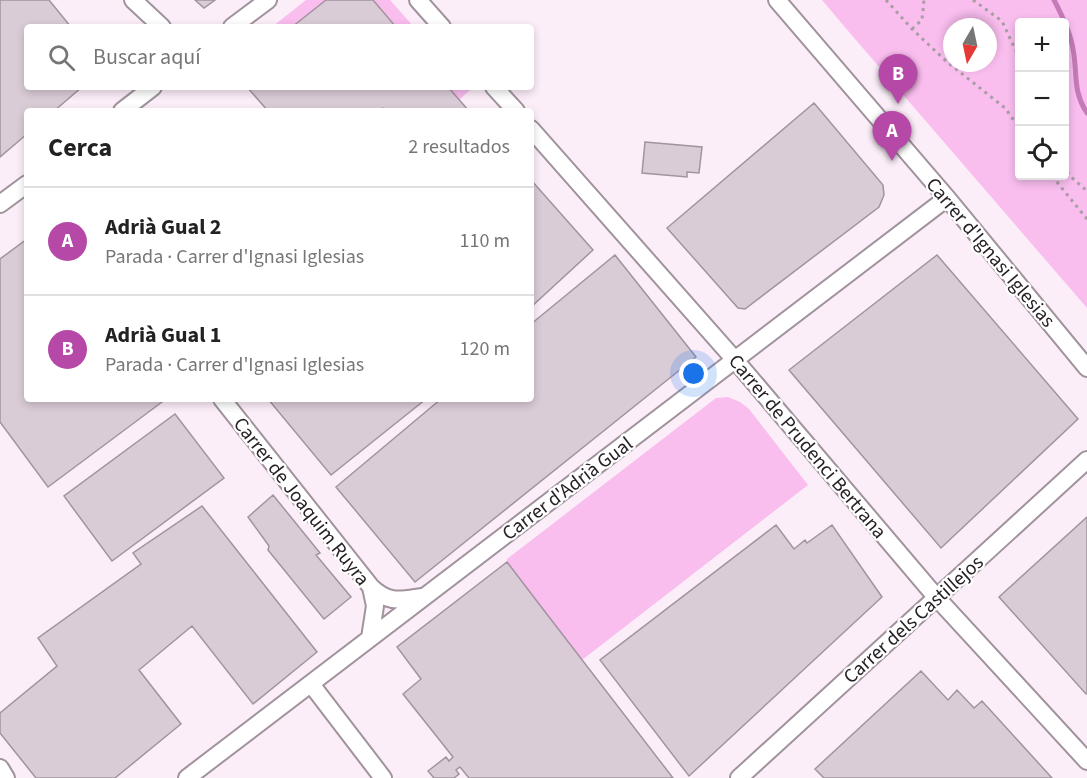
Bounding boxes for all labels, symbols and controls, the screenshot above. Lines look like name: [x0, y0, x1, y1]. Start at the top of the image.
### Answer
north arrow: [943, 18, 997, 72]
map controls: [1015, 18, 1069, 180]
button: +: [1015, 18, 1069, 72]
search box: [24, 24, 534, 90]
icon: search: [45, 41, 78, 74]
text: Buscar aquí: [93, 41, 201, 73]
pin: B: [878, 54, 918, 104]
button: −: [1015, 72, 1069, 126]
pin: A: [872, 112, 912, 161]
button: locate: [1015, 126, 1069, 180]
text: Cerca: [48, 129, 112, 166]
text: 2 resultados: [408, 133, 510, 161]
street label: Carrer d'Ignasi Iglesias: [919, 172, 1061, 334]
text: Adrià Gual 2: [105, 211, 221, 243]
text: A: [62, 227, 73, 255]
text: 110 m: [460, 227, 510, 255]
text: Parada · Carrer d'Ignasi Iglesias: [105, 243, 364, 271]
text: Adrià Gual 1: [105, 319, 221, 351]
text: B: [61, 335, 74, 363]
text: 120 m: [460, 335, 510, 363]
street label: Carrer de Prudenci Bertrana: [722, 348, 893, 545]
text: Parada · Carrer d'Ignasi Iglesias: [105, 351, 364, 379]
your location: [679, 359, 708, 388]
street label: Carrer de Joaquim Ruyra: [226, 411, 376, 592]
street label: Carrer d'Adrià Gual: [496, 430, 639, 547]
street label: Carrer dels Castillejos: [837, 549, 990, 690]

